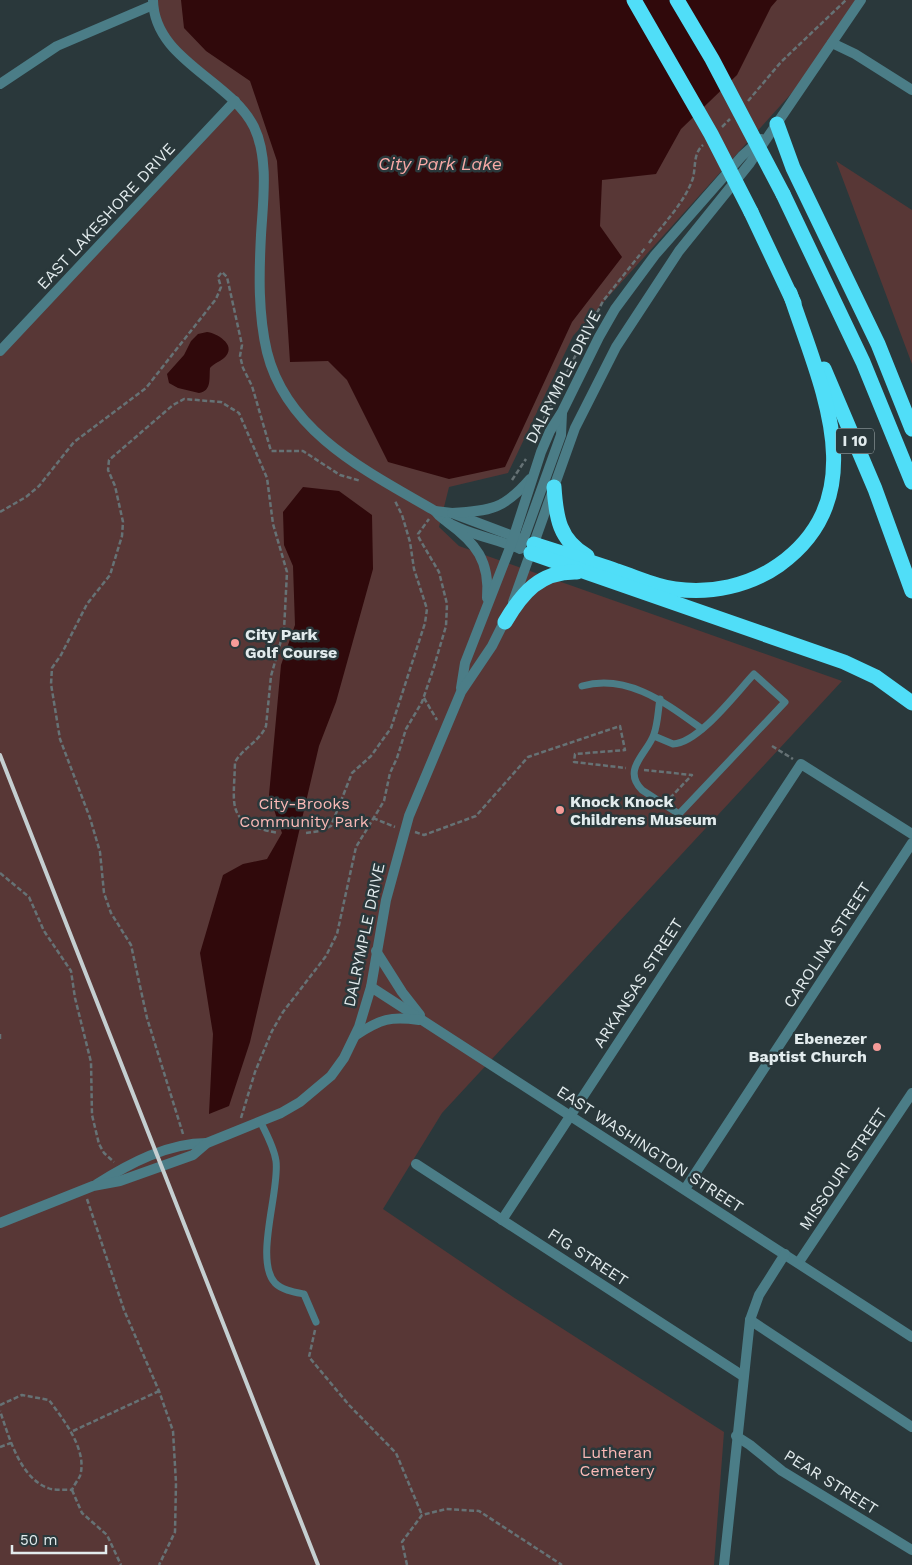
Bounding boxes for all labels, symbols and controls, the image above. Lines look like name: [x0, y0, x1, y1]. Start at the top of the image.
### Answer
street label: EAST LAKESHORE DRIVE: [33, 139, 179, 293]
water label: City Park Lake: [378, 153, 502, 174]
street label: DALRYMPLE DRIVE: [521, 307, 605, 447]
road number: I 10: [836, 428, 874, 454]
place label: City Park Golf Course: [245, 625, 337, 662]
marker: City Park Golf Course: [229, 637, 241, 649]
place label: Knock Knock Childrens Museum: [570, 792, 717, 829]
park label: City-Brooks Community Park: [239, 794, 369, 831]
marker: Knock Knock Childrens Museum: [554, 804, 566, 816]
street label: DALRYMPLE DRIVE: [339, 861, 389, 1009]
street label: CAROLINA STREET: [779, 878, 875, 1011]
street label: ARKANSAS STREET: [589, 914, 687, 1051]
place label: Ebenezer Baptist Church: [749, 1029, 867, 1066]
marker: Ebenezer Baptist Church: [871, 1041, 883, 1053]
street label: EAST WASHINGTON STREET: [553, 1082, 747, 1217]
street label: MISSOURI STREET: [795, 1104, 891, 1234]
street label: FIG STREET: [544, 1224, 632, 1290]
park label: Lutheran Cemetery: [579, 1443, 655, 1480]
street label: PEAR STREET: [781, 1446, 882, 1519]
scale bar: [12, 1522, 106, 1554]
text: 50 m: [20, 1531, 57, 1549]

